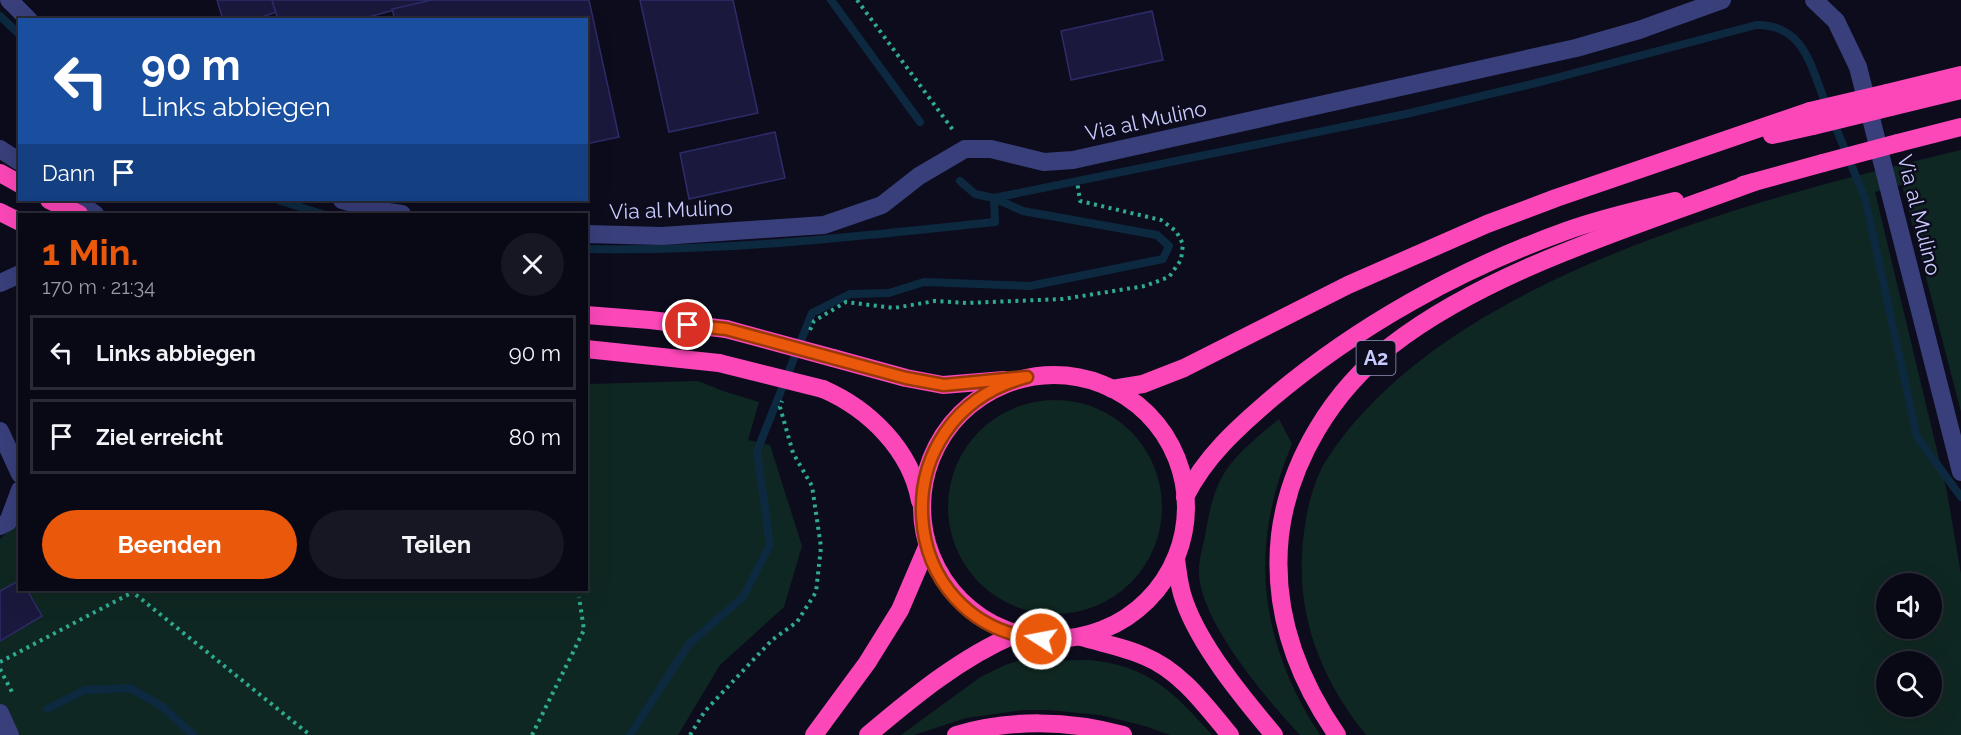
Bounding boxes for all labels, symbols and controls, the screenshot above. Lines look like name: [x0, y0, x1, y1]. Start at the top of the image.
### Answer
text: 90 m: [141, 41, 241, 90]
icon: left: [42, 42, 120, 120]
text: Links abbiegen: [141, 91, 331, 122]
street label: Via al Mulino: [1083, 95, 1209, 146]
street label: Via al Mulino: [1892, 152, 1947, 278]
icon: arrive: [107, 156, 140, 189]
text: Dann: [42, 160, 95, 186]
street label: Via al Mulino: [609, 195, 733, 224]
text: 1 Min.: [42, 231, 139, 273]
button: close: [501, 233, 564, 296]
text: 170 m · 21:34: [42, 275, 155, 299]
pin: [662, 299, 713, 350]
icon: arrive: [671, 308, 704, 341]
icon: left: [45, 336, 78, 369]
text: Links abbiegen: [96, 340, 256, 366]
text: 90 m: [509, 340, 561, 366]
road number: A2: [1356, 341, 1396, 375]
icon: arrive: [45, 420, 78, 453]
text: Ziel erreicht: [96, 424, 223, 450]
text: 80 m: [509, 424, 561, 450]
button: Beenden: [42, 510, 297, 579]
button: Teilen: [309, 510, 564, 579]
map controls: [1876, 573, 1942, 717]
button: sound: [1876, 573, 1942, 639]
position arrow: [1009, 607, 1073, 671]
button: search: [1876, 651, 1942, 717]

